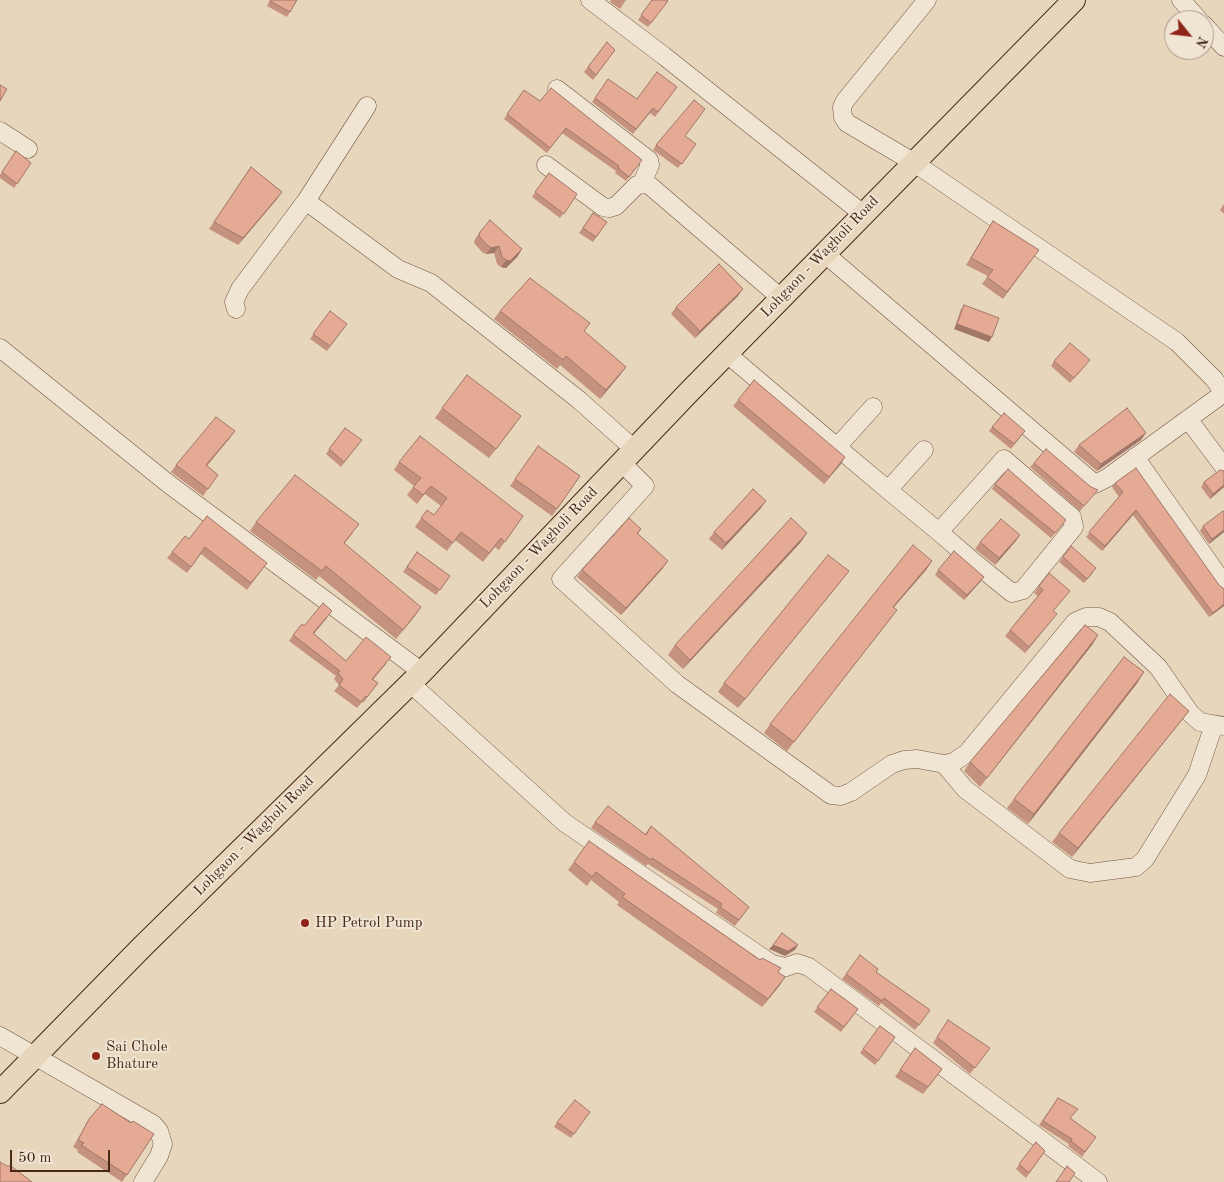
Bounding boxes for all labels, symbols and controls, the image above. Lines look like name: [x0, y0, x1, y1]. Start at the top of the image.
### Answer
north arrow: [1164, 10, 1214, 60]
text: N: [1193, 34, 1210, 50]
street label: Lohgaon - Wagholi Road: [757, 192, 883, 322]
street label: Lohgaon - Wagholi Road: [476, 483, 602, 613]
street label: Lohgaon - Wagholi Road: [190, 772, 318, 900]
place label: HP Petrol Pump: [315, 914, 423, 932]
marker: HP Petrol Pump: [299, 917, 311, 929]
place label: Sai Chole Bhature: [106, 1038, 168, 1073]
marker: Sai Chole Bhature: [90, 1050, 102, 1062]
scale bar: [12, 1140, 112, 1172]
text: 50 m: [18, 1151, 52, 1166]

